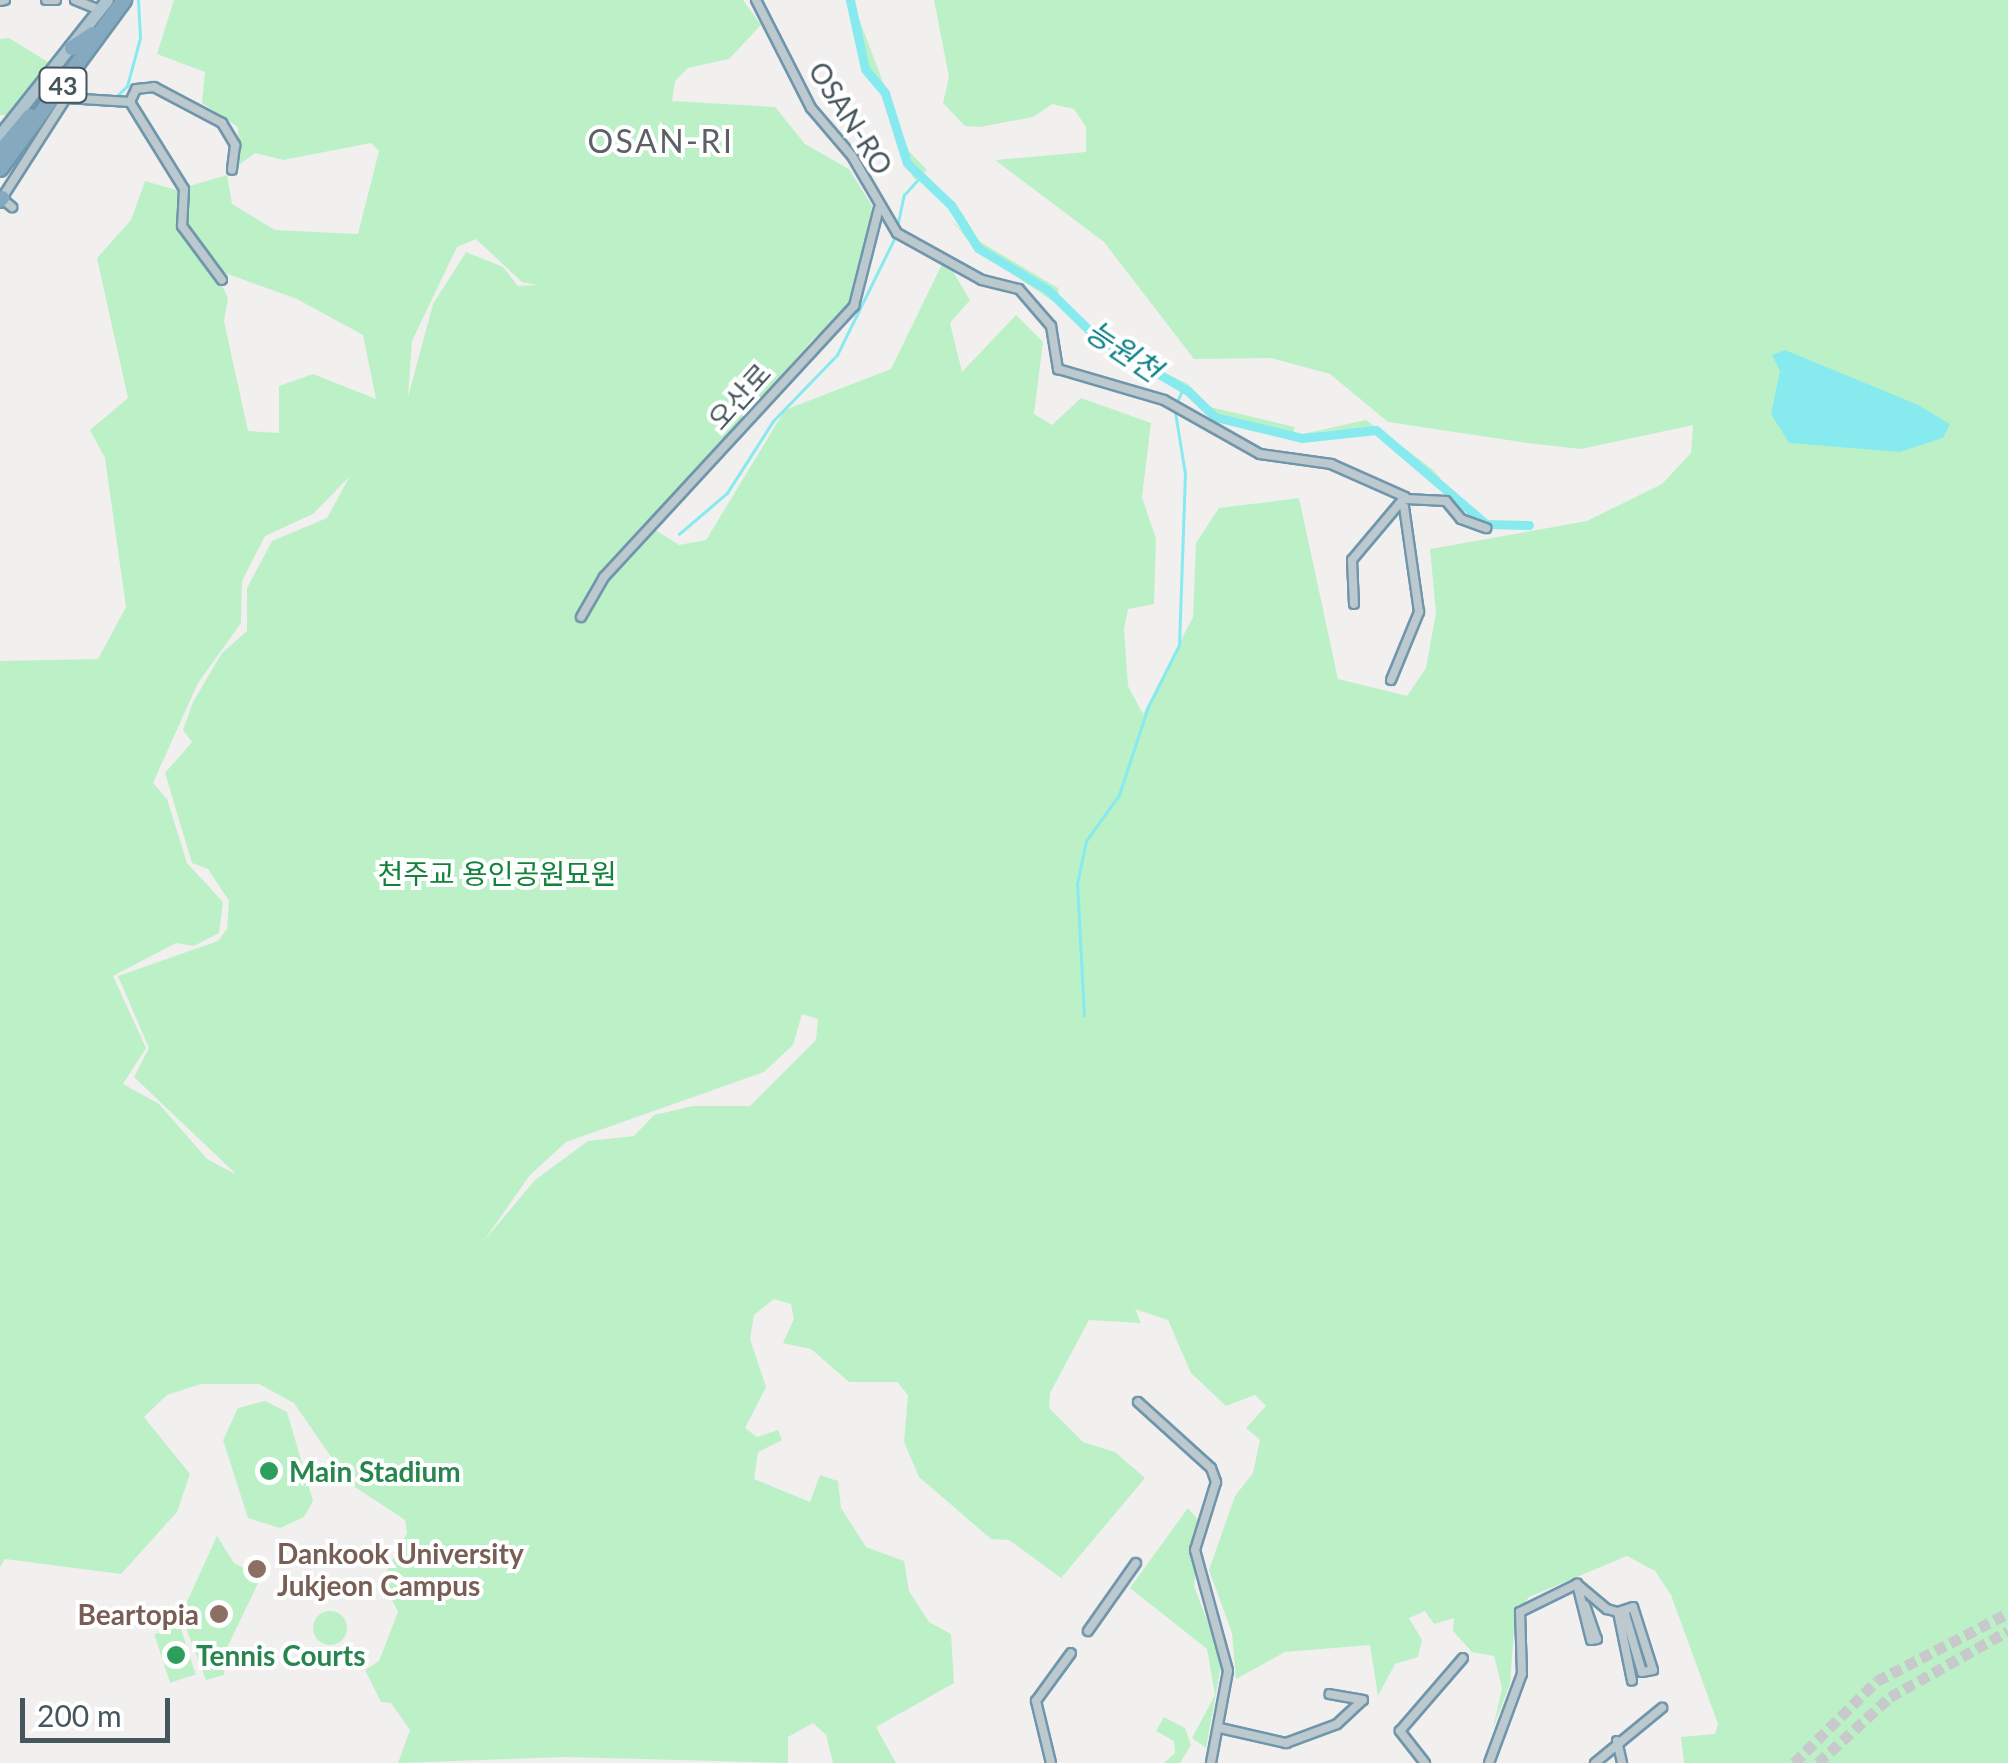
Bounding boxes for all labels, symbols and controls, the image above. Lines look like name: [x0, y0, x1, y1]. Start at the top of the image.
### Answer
street label: OSAN-RO: [802, 55, 900, 181]
road number: 43: [38, 65, 88, 105]
district label: OSAN-RI: [587, 122, 735, 160]
water label: 능원천: [1080, 312, 1168, 388]
street label: 오산로: [701, 356, 777, 436]
park label: 천주교 용인공원묘원: [377, 856, 617, 890]
place label: Main Stadium: [289, 1454, 461, 1488]
marker: Main Stadium: [258, 1460, 280, 1482]
place label: Dankook University Jukjeon Campus: [277, 1536, 524, 1602]
marker: Dankook University Jukjeon Campus: [246, 1558, 268, 1580]
place label: Beartopia: [78, 1597, 199, 1631]
marker: Beartopia: [208, 1603, 230, 1625]
place label: Tennis Courts: [196, 1638, 365, 1672]
marker: Tennis Courts: [165, 1644, 187, 1666]
scale bar: [25, 1678, 175, 1740]
text: 200 m: [37, 1697, 122, 1733]

